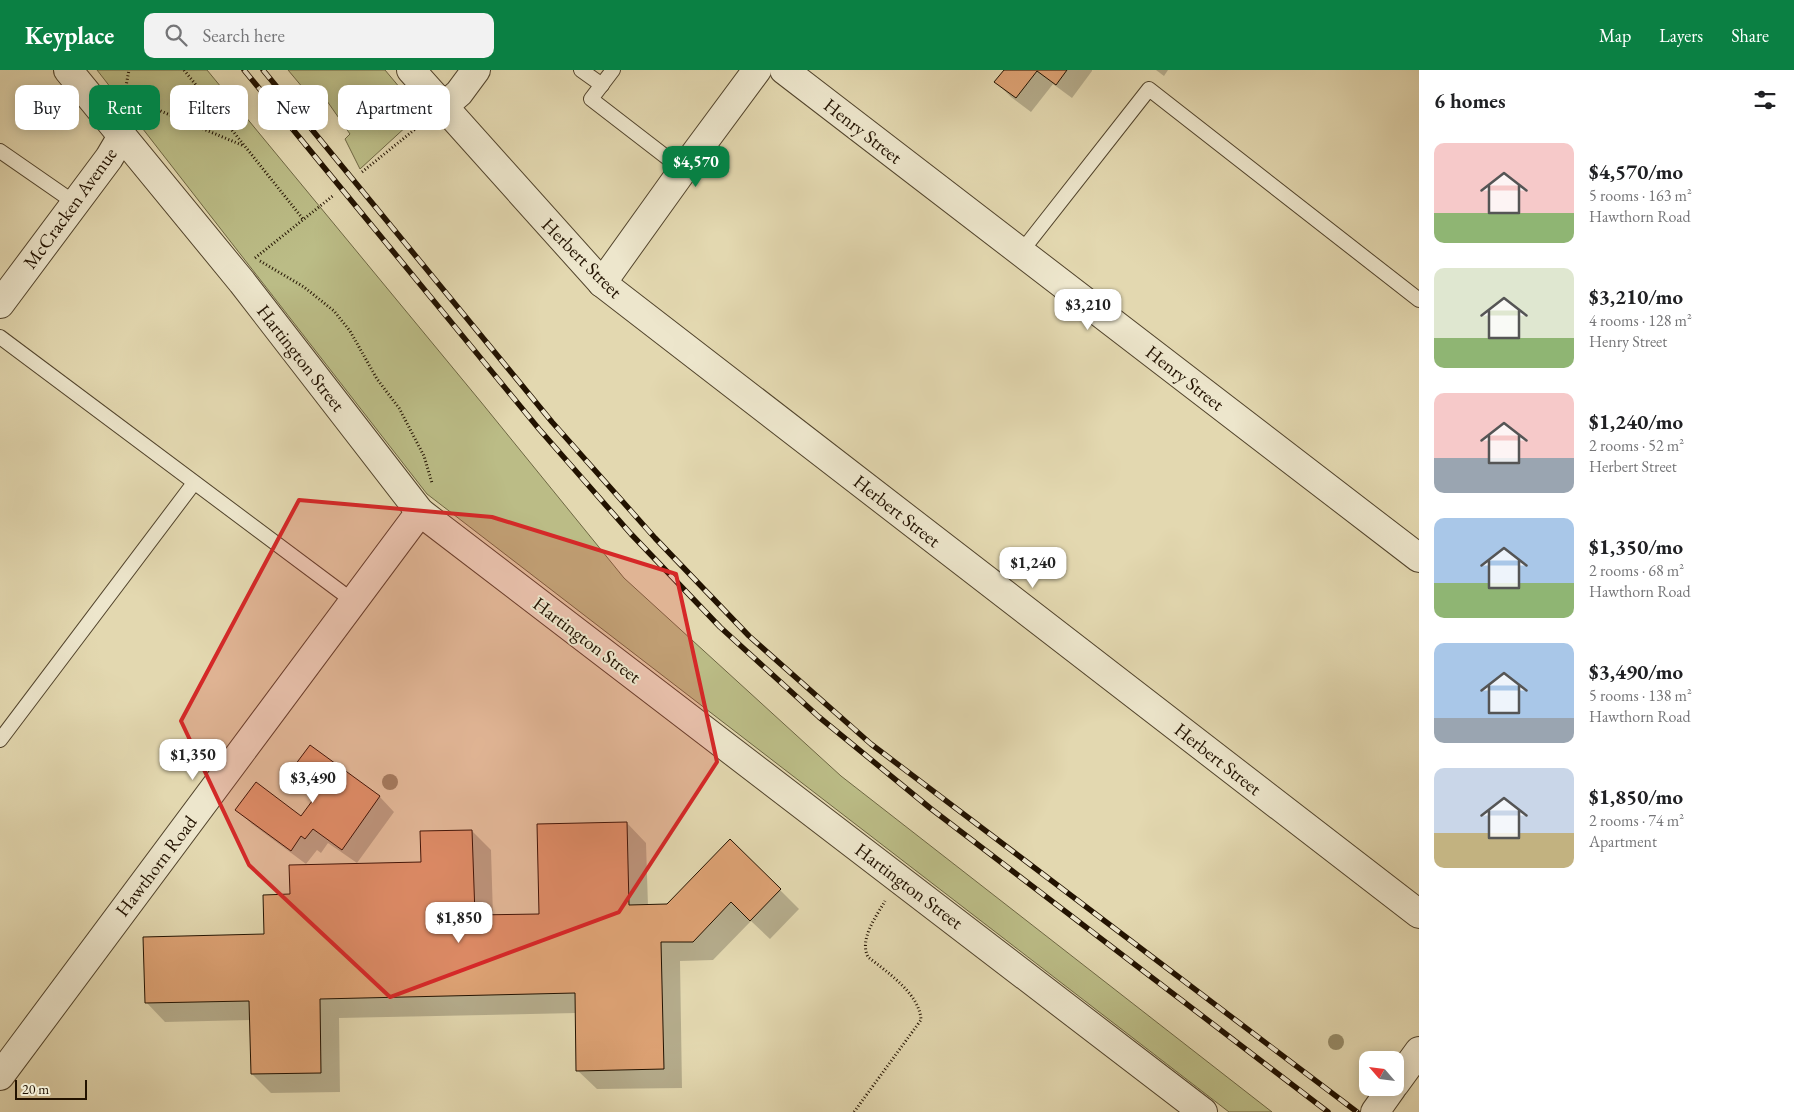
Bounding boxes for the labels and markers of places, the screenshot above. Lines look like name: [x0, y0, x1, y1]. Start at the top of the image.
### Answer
pin: $4,570: [655, 146, 737, 188]
pin: $3,210: [1047, 288, 1129, 331]
pin: $1,240: [992, 546, 1074, 589]
pin: $1,350: [152, 738, 234, 781]
pin: $3,490: [272, 762, 354, 804]
pin: $1,850: [418, 902, 500, 944]

